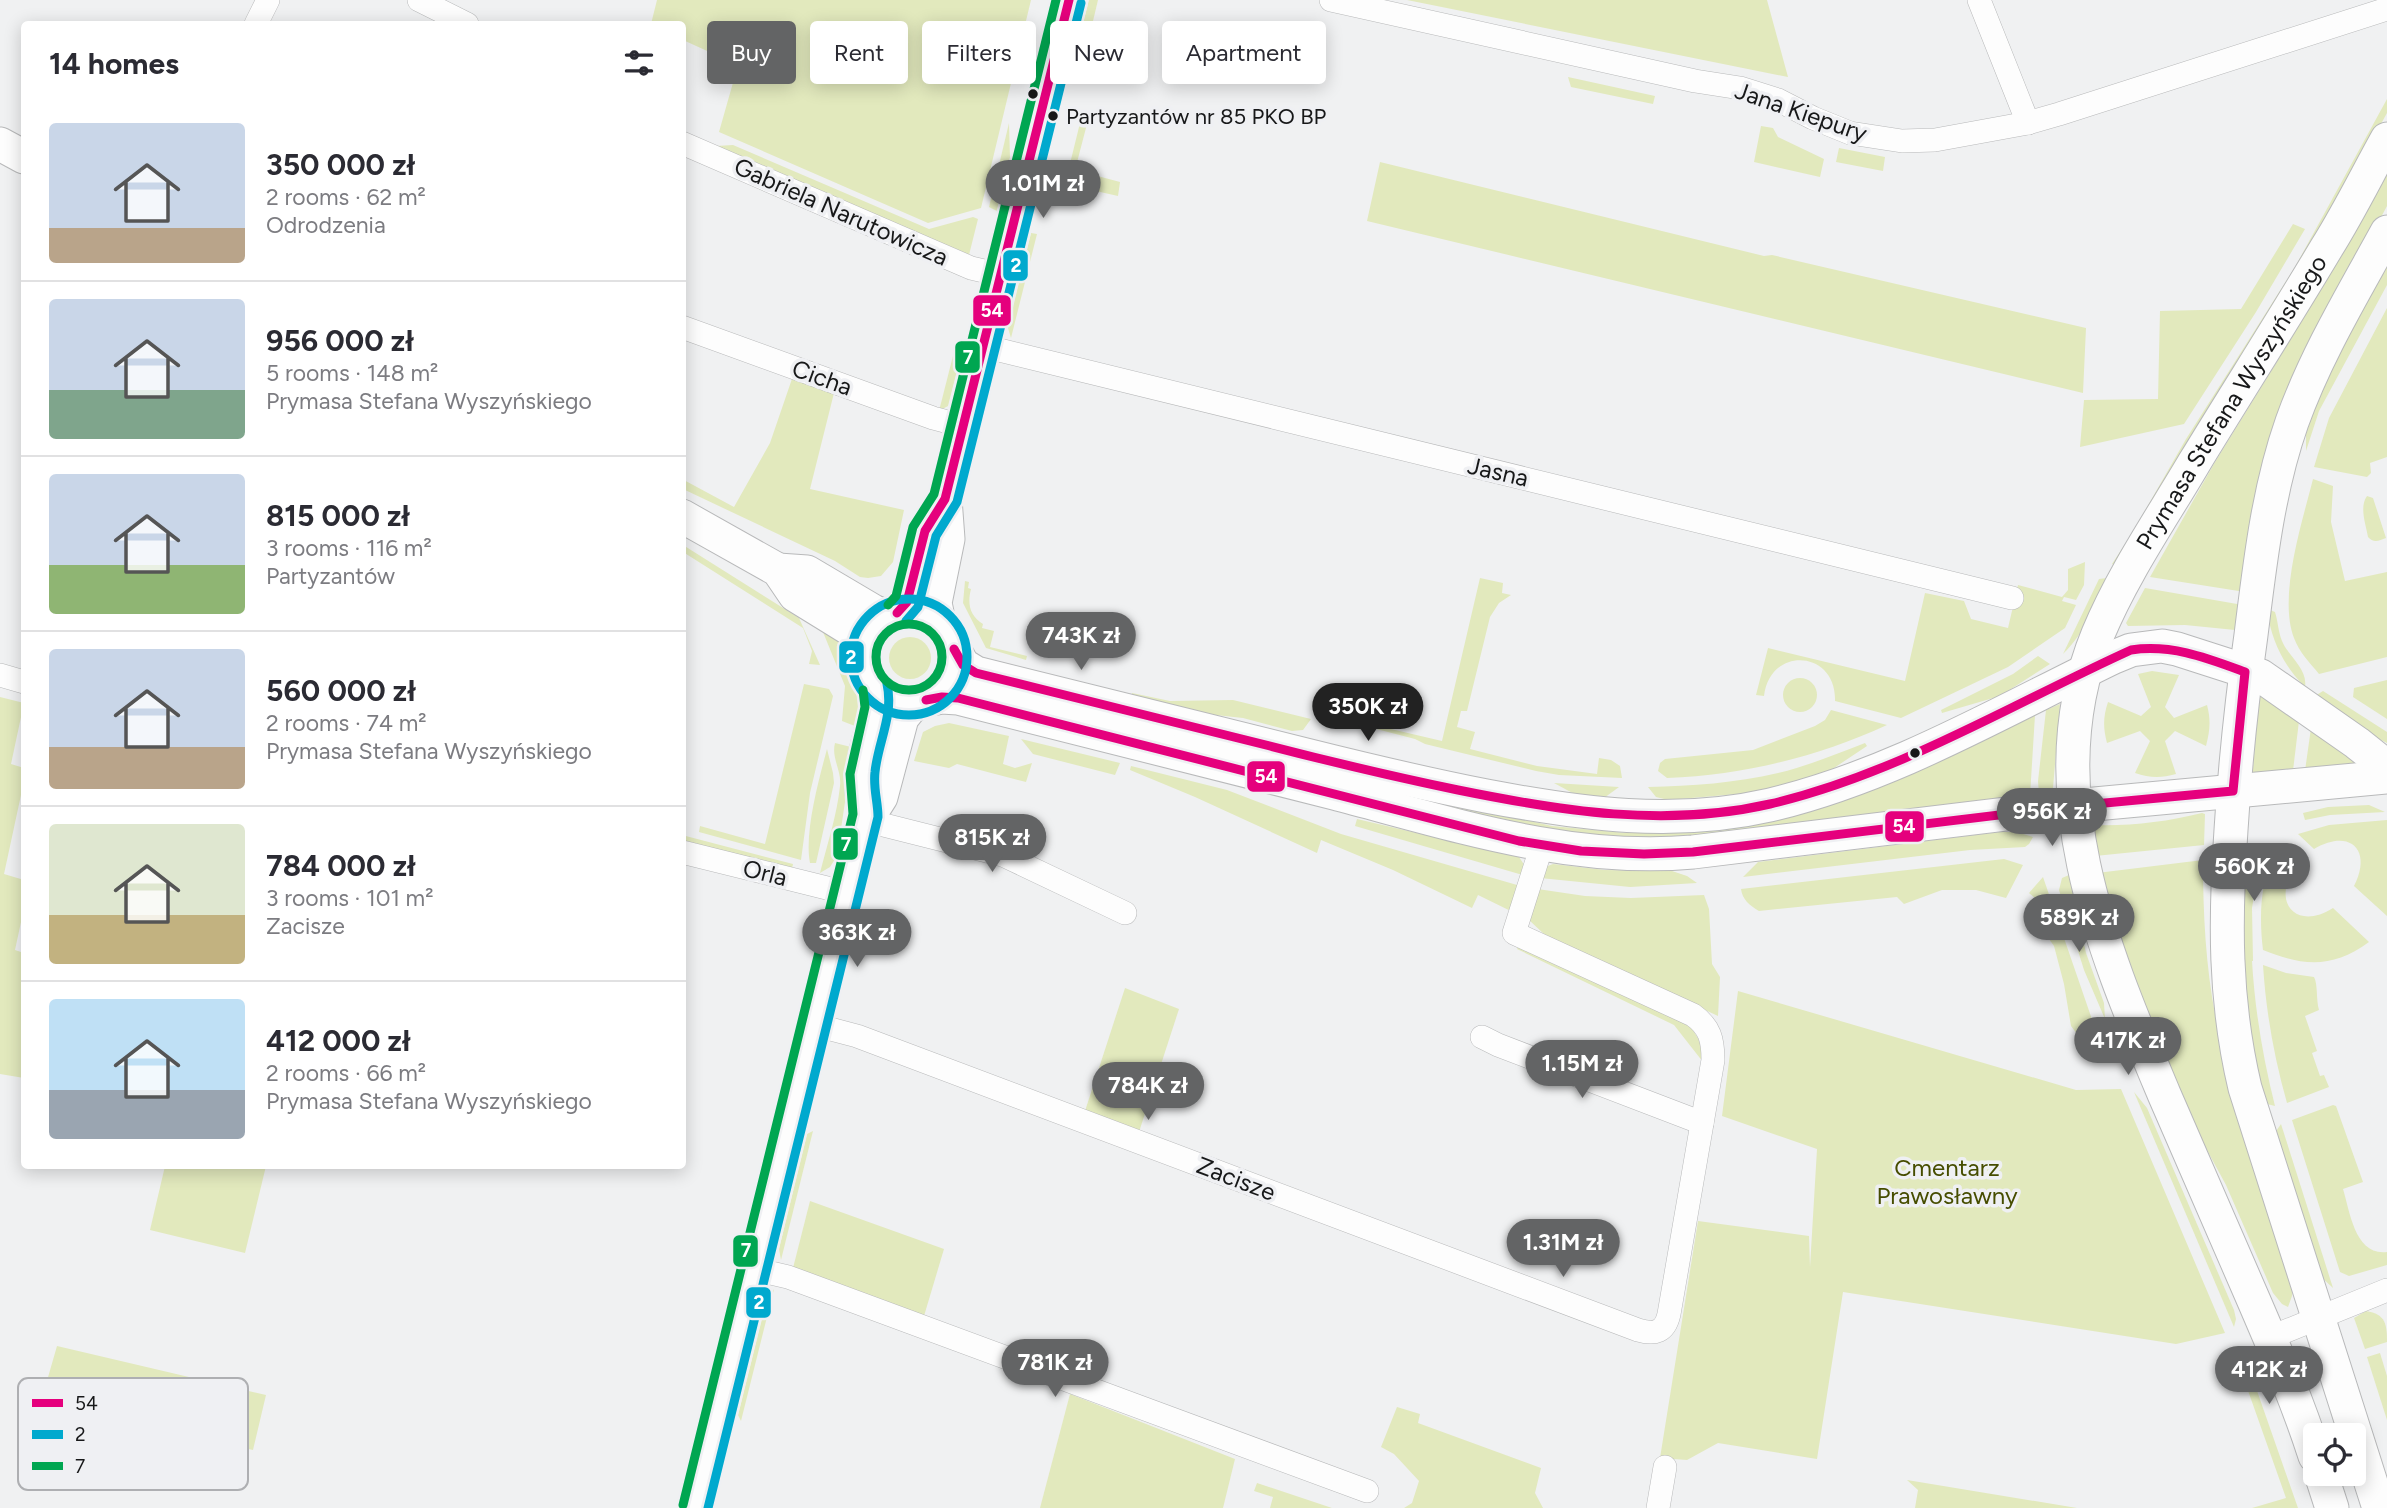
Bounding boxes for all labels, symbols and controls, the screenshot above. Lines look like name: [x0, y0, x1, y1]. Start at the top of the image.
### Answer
chip: Buy: [707, 21, 796, 84]
chip: Rent: [810, 21, 908, 84]
chip: Filters: [922, 21, 1036, 84]
chip: New: [1050, 21, 1148, 84]
chip: Apartment: [1162, 21, 1326, 84]
icon: filters: [620, 44, 658, 82]
text: 14 homes: [49, 45, 179, 82]
street label: Jana Kiepury: [1731, 75, 1871, 148]
unlabelled marker: [1026, 87, 1040, 101]
place label: Partyzantów nr 85 PKO BP: [1066, 103, 1327, 130]
marker: Partyzantów nr 85 PKO BP: [1046, 109, 1060, 123]
text: 350 000 zł: [266, 146, 415, 183]
icon: home: [105, 151, 189, 235]
street label: Gabriela Narutowicza: [730, 151, 953, 272]
pin: 1.01M zł: [971, 160, 1115, 220]
text: 1.01M zł: [1002, 169, 1084, 197]
text: 2 rooms · 62 m²: [266, 183, 426, 211]
text: Odrodzenia: [266, 211, 386, 239]
line badge: 2: [1002, 249, 1029, 282]
street label: Prymasa Stefana Wyszyńskiego: [2130, 250, 2333, 555]
text: 2: [1010, 254, 1022, 277]
line badge: 54: [972, 294, 1012, 327]
text: 54: [980, 299, 1004, 322]
text: 956 000 zł: [266, 322, 414, 359]
icon: home: [105, 327, 189, 411]
line badge: 7: [954, 340, 981, 374]
text: 7: [963, 346, 973, 369]
street label: Cicha: [788, 353, 856, 402]
text: 5 rooms · 148 m²: [266, 359, 438, 387]
text: Prymasa Stefana Wyszyńskiego: [266, 387, 592, 415]
street label: Jasna: [1465, 450, 1531, 493]
text: 815 000 zł: [266, 497, 410, 534]
icon: home: [105, 502, 189, 586]
text: 3 rooms · 116 m²: [266, 534, 432, 562]
text: Partyzantów: [266, 562, 395, 590]
pin: 743K zł: [1016, 612, 1146, 672]
text: 743K zł: [1042, 621, 1120, 649]
line badge: 2: [838, 640, 865, 674]
text: 2: [845, 646, 857, 669]
text: 560 000 zł: [266, 672, 416, 709]
icon: home: [105, 677, 189, 761]
pin: 350K zł: [1303, 684, 1433, 743]
text: 350K zł: [1328, 692, 1408, 720]
text: 2 rooms · 74 m²: [266, 709, 427, 737]
text: Prymasa Stefana Wyszyńskiego: [266, 737, 592, 765]
unlabelled marker: [1908, 746, 1922, 760]
line badge: 54: [1246, 760, 1286, 793]
text: 54: [1254, 765, 1278, 788]
pin: 956K zł: [1987, 788, 2117, 848]
text: 956K zł: [2013, 797, 2091, 825]
line badge: 54: [1884, 810, 1925, 843]
pin: 815K zł: [927, 814, 1057, 874]
text: 54: [1892, 815, 1916, 838]
text: 815K zł: [954, 823, 1030, 851]
line badge: 7: [832, 827, 859, 861]
text: 7: [841, 833, 851, 856]
pin: 560K zł: [2189, 844, 2319, 903]
text: 784 000 zł: [266, 847, 416, 884]
icon: home: [105, 852, 189, 936]
text: 560K zł: [2214, 852, 2294, 880]
street label: Orla: [740, 853, 790, 892]
text: 3 rooms · 101 m²: [266, 884, 433, 912]
pin: 589K zł: [2014, 894, 2144, 954]
text: 589K zł: [2039, 903, 2119, 931]
pin: 363K zł: [792, 909, 922, 969]
text: Zacisze: [266, 912, 345, 940]
text: 363K zł: [818, 918, 896, 946]
pin: 417K zł: [2063, 1018, 2193, 1077]
text: 412 000 zł: [266, 1022, 411, 1059]
text: 417K zł: [2090, 1026, 2166, 1054]
icon: home: [105, 1027, 189, 1111]
pin: 1.15M zł: [1510, 1040, 1654, 1100]
text: 1.15M zł: [1541, 1049, 1623, 1077]
text: 2 rooms · 66 m²: [266, 1059, 426, 1087]
pin: 784K zł: [1083, 1062, 1213, 1122]
text: 784K zł: [1108, 1071, 1188, 1099]
text: Prymasa Stefana Wyszyńskiego: [266, 1087, 592, 1115]
street label: Zacisze: [1193, 1150, 1280, 1207]
park label: Cmentarz Prawosławny: [1876, 1153, 2018, 1210]
pin: 1.31M zł: [1491, 1220, 1635, 1279]
text: 1.31M zł: [1523, 1228, 1603, 1256]
line badge: 7: [732, 1234, 759, 1268]
text: 7: [741, 1239, 751, 1262]
line badge: 2: [745, 1286, 772, 1319]
text: 2: [753, 1291, 765, 1314]
pin: 781K zł: [990, 1340, 1120, 1399]
pin: 412K zł: [2204, 1346, 2334, 1406]
text: 781K zł: [1018, 1348, 1092, 1376]
text: 412K zł: [2231, 1355, 2307, 1383]
legend: [18, 1378, 248, 1490]
text: 54: [75, 1392, 98, 1415]
text: 2: [75, 1423, 86, 1446]
map controls: [2303, 1423, 2366, 1486]
button: locate: [2303, 1423, 2366, 1486]
text: 7: [75, 1455, 85, 1478]

